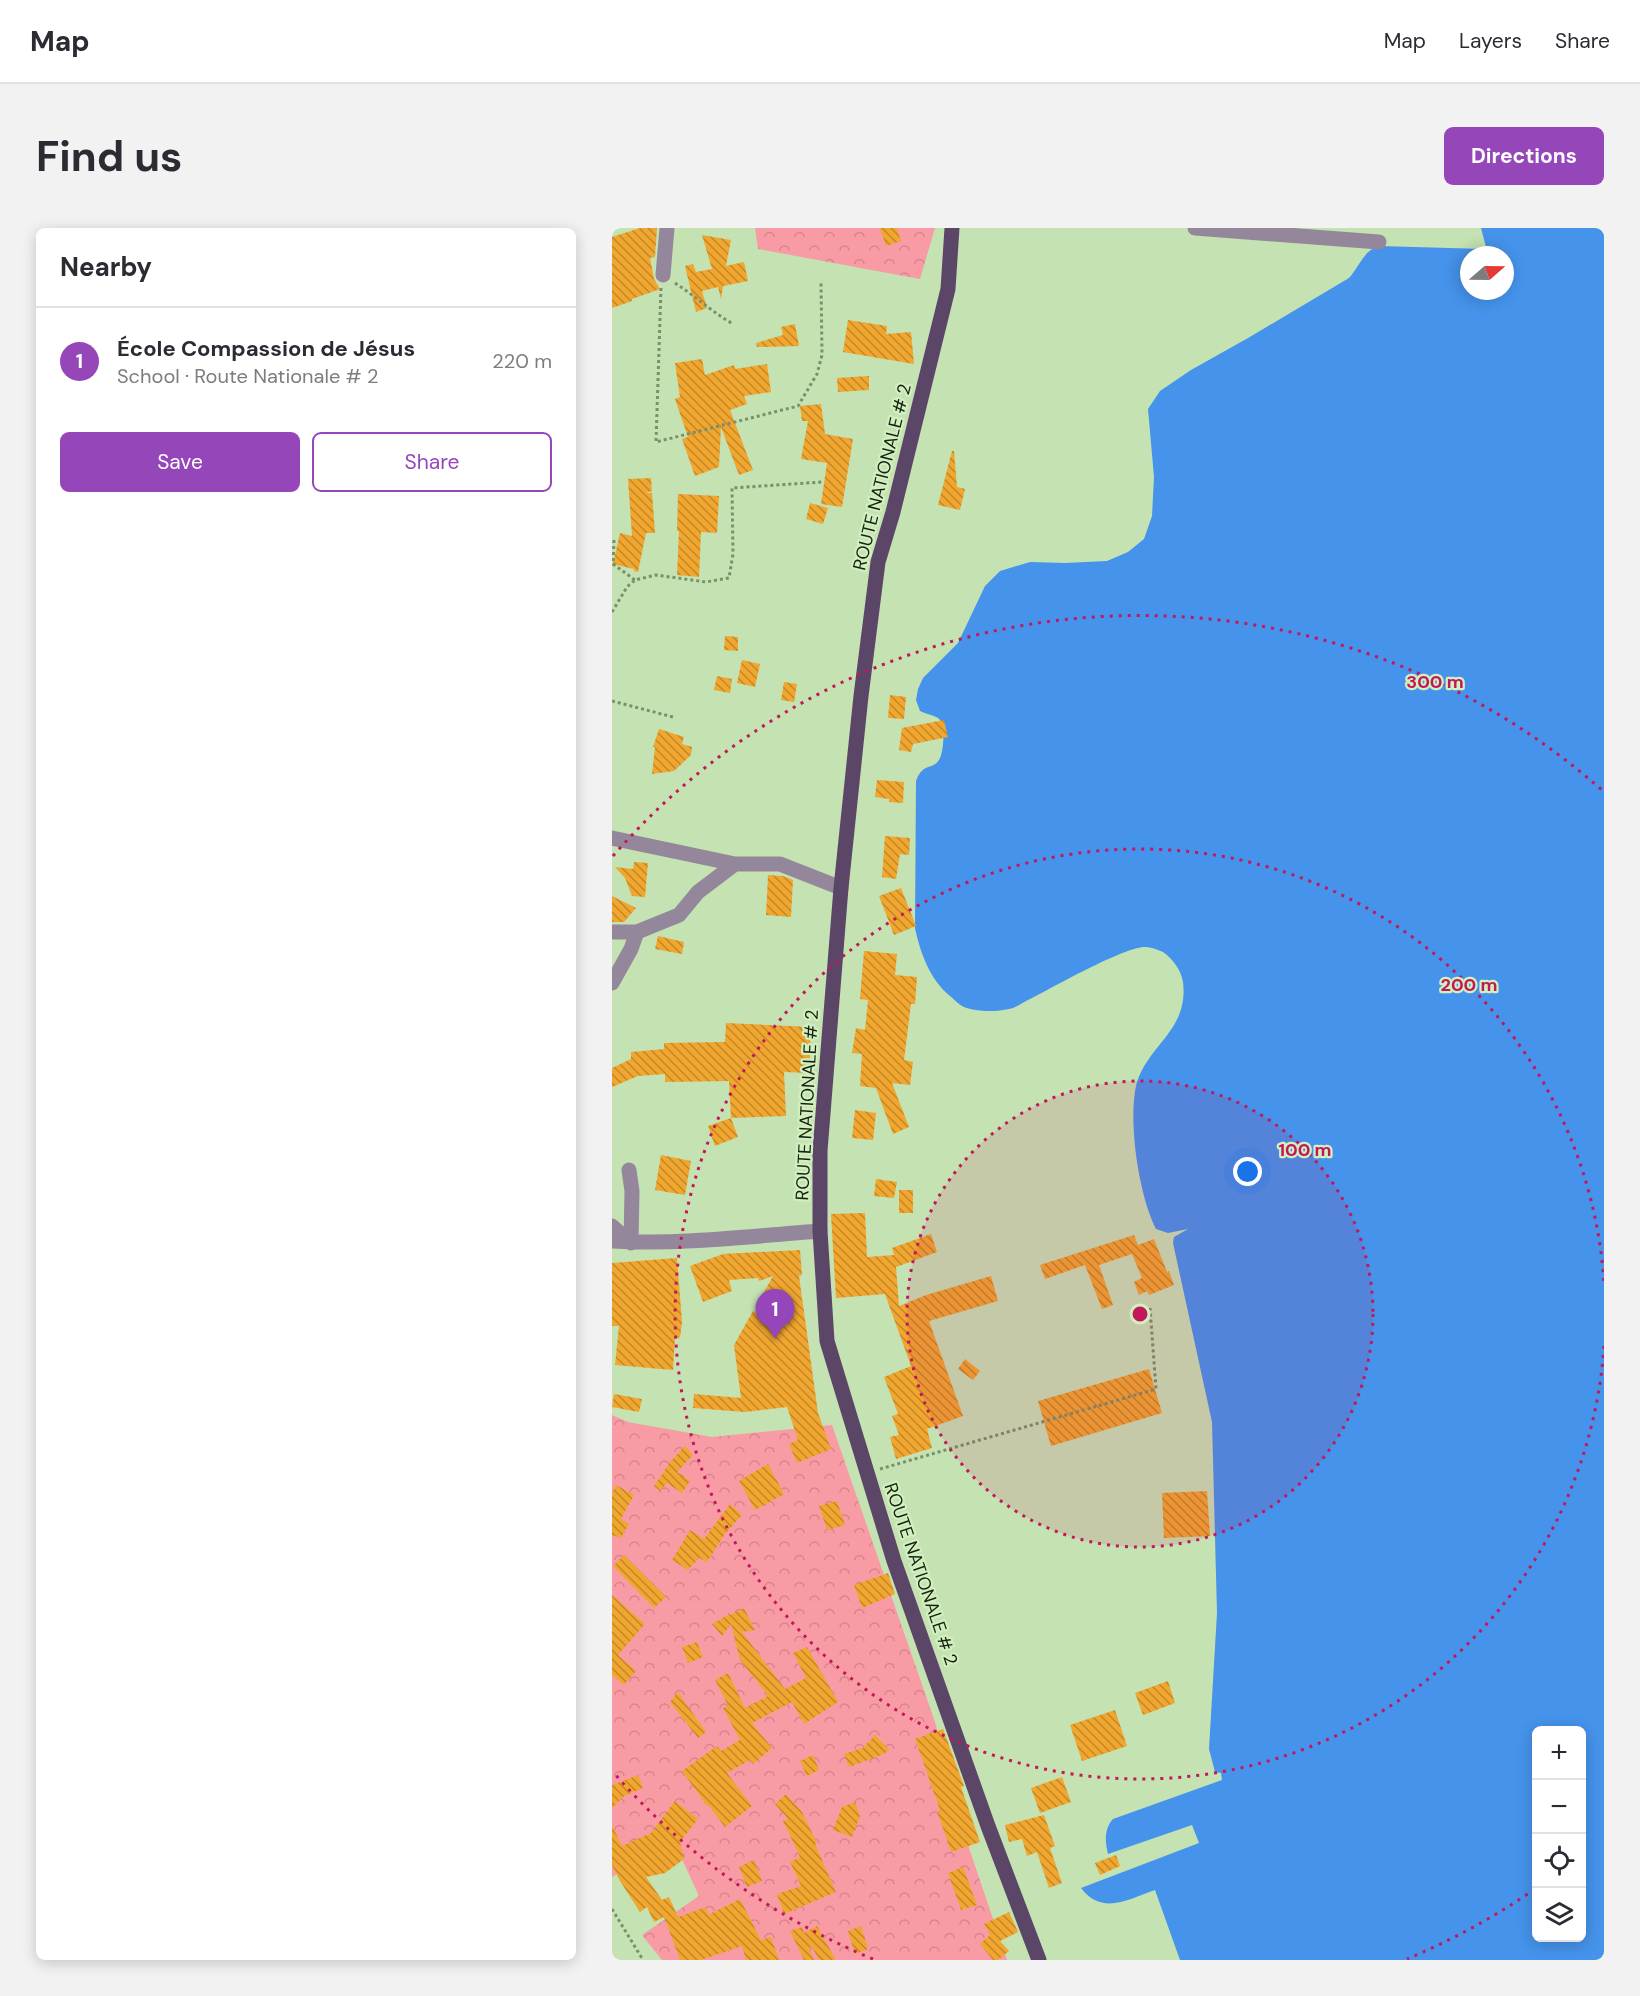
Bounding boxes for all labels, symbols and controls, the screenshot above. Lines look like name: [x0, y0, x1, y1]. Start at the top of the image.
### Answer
text: Map: [30, 23, 90, 60]
text: Map: [1384, 27, 1426, 55]
text: Layers: [1459, 27, 1522, 55]
text: Share: [1555, 27, 1610, 55]
button: Directions: [1444, 127, 1604, 185]
text: Find us: [36, 129, 182, 184]
north arrow: [1460, 246, 1514, 300]
text: Nearby: [60, 250, 152, 284]
text: École Compassion de Jésus: [117, 334, 415, 363]
text: 1: [76, 348, 83, 374]
text: 220 m: [492, 348, 552, 374]
text: School · Route Nationale # 2: [117, 363, 379, 389]
street label: ROUTE NATIONALE # 2: [847, 381, 917, 573]
button: Save: [60, 432, 300, 492]
button: Share: [312, 432, 552, 492]
text: 300 m: [1406, 670, 1464, 694]
text: 200 m: [1441, 973, 1497, 997]
street label: ROUTE NATIONALE # 2: [790, 1009, 824, 1201]
text: 100 m: [1278, 1138, 1332, 1162]
your location: [1233, 1157, 1262, 1186]
pin: 1: [756, 1290, 794, 1339]
centre of rings: [1130, 1304, 1150, 1324]
street label: ROUTE NATIONALE # 2: [879, 1480, 963, 1668]
map controls: [1532, 1726, 1586, 1942]
button: +: [1532, 1726, 1586, 1780]
button: −: [1532, 1780, 1586, 1834]
button: locate: [1532, 1834, 1586, 1888]
button: layers: [1532, 1888, 1586, 1942]

